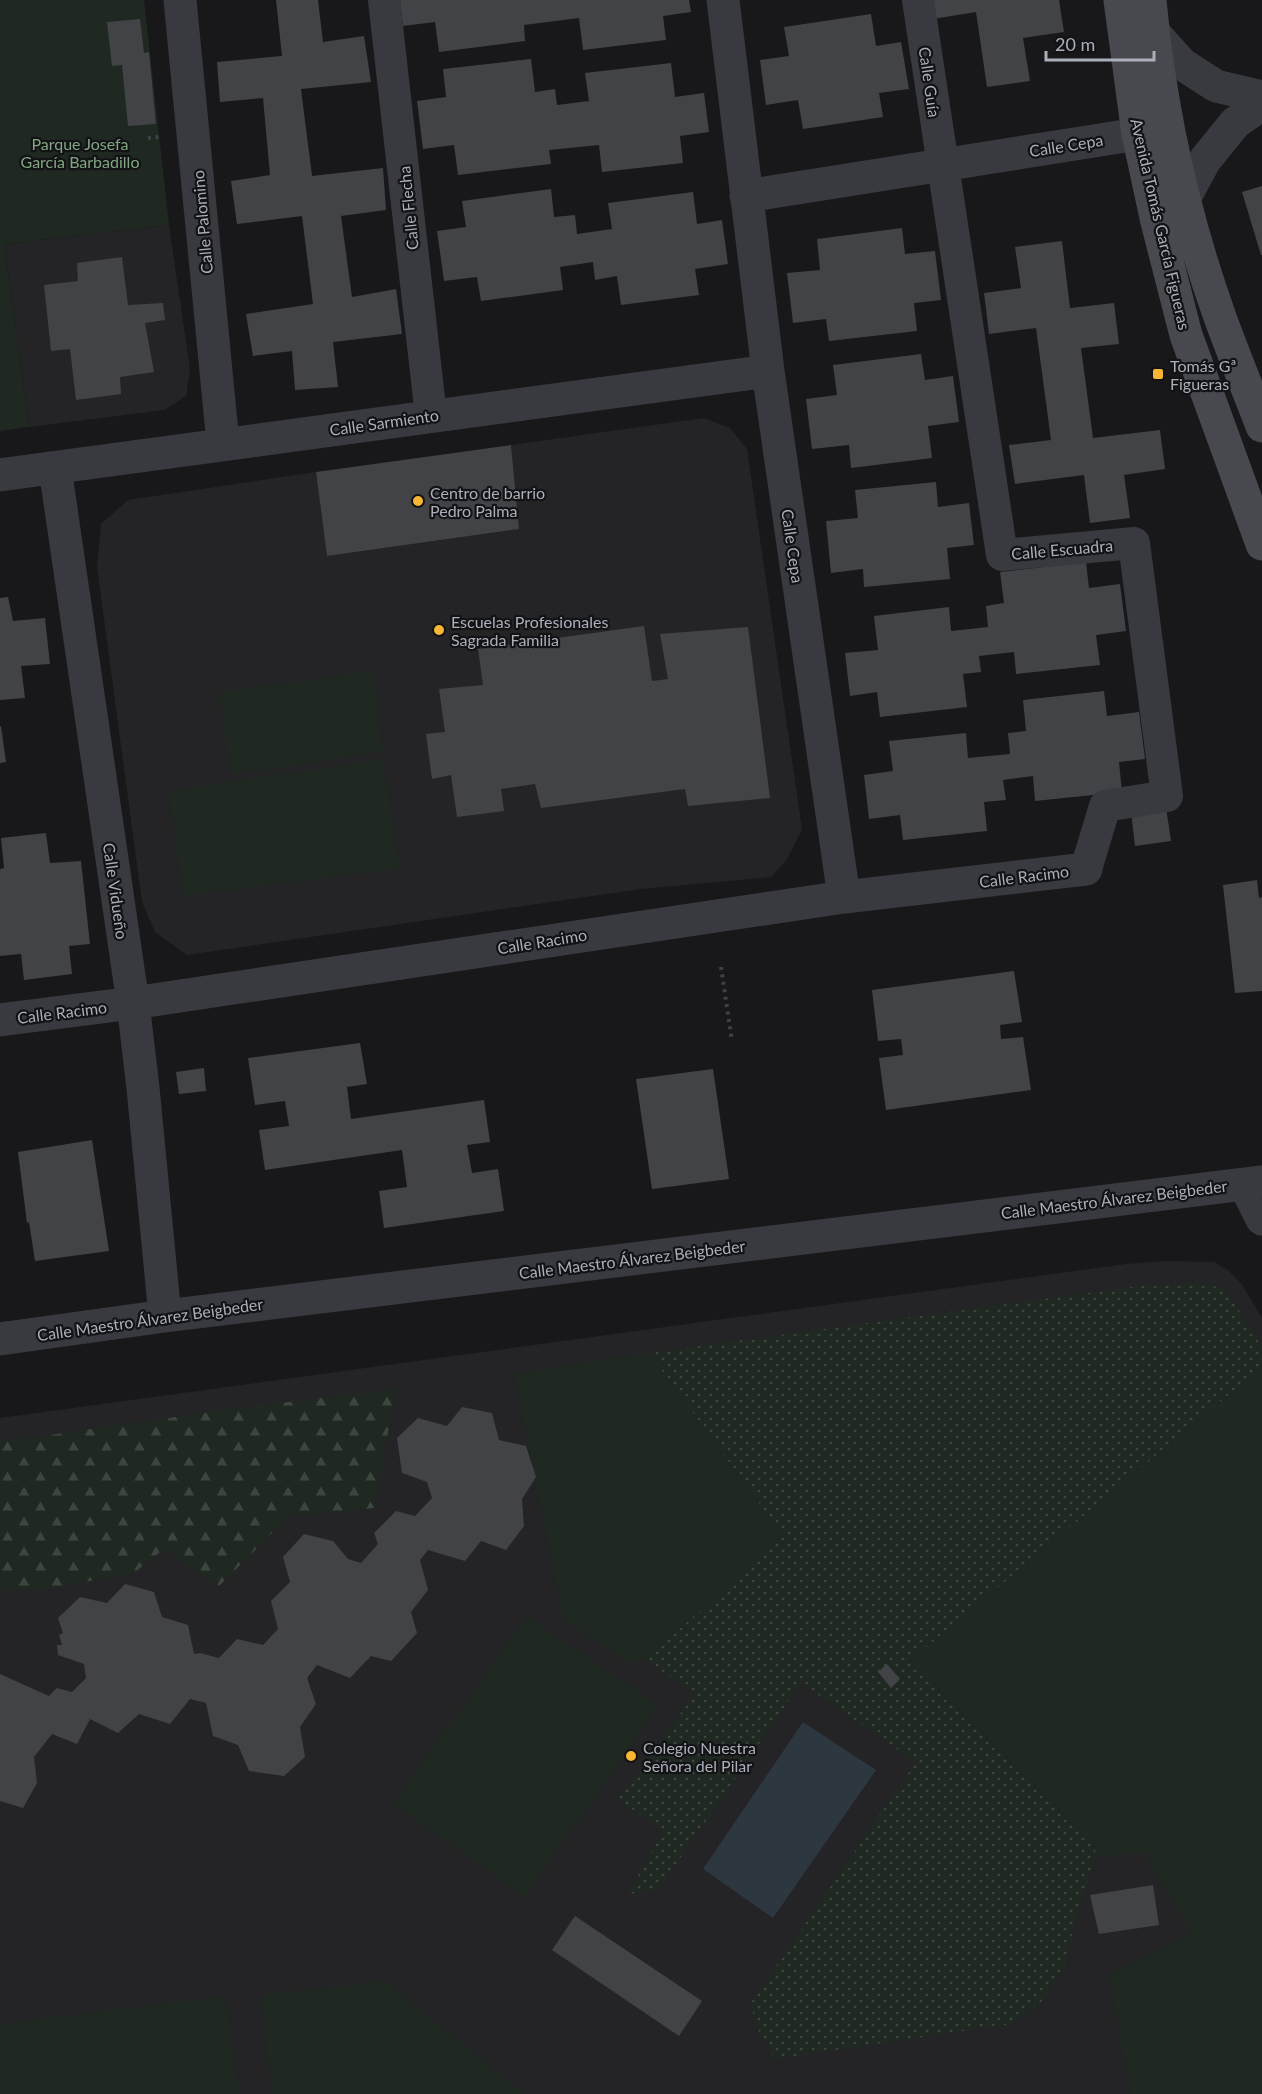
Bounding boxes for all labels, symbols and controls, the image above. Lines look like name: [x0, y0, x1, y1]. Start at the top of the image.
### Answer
scale bar: [1046, 24, 1154, 62]
text: 20 m: [1055, 33, 1095, 55]
street label: Calle Guía: [916, 46, 944, 118]
street label: Avenida Tomás García Figueras: [1127, 116, 1195, 332]
street label: Calle Cepa: [1028, 130, 1104, 160]
park label: Parque Josefa García Barbadillo: [21, 134, 139, 171]
street label: Calle Flecha: [394, 165, 422, 251]
street label: Calle Palomino: [188, 169, 216, 275]
place label: Tomás Gª Figueras: [1170, 356, 1236, 393]
marker: Tomás Gª Figueras: [1151, 367, 1165, 381]
street label: Calle Sarmiento: [328, 405, 440, 439]
place label: Centro de barrio Pedro Palma: [430, 483, 545, 520]
marker: Centro de barrio Pedro Palma: [411, 494, 425, 508]
street label: Calle Cepa: [778, 508, 808, 584]
street label: Calle Escuadra: [1010, 535, 1114, 563]
place label: Escuelas Profesionales Sagrada Familia: [451, 612, 608, 649]
marker: Escuelas Profesionales Sagrada Familia: [432, 623, 446, 637]
street label: Calle Vidueño: [100, 842, 132, 940]
street label: Calle Racimo: [978, 861, 1070, 891]
street label: Calle Racimo: [496, 925, 588, 957]
street label: Calle Racimo: [16, 997, 108, 1027]
street label: Calle Maestro Álvarez Beigbeder: [1000, 1176, 1228, 1222]
street label: Calle Maestro Álvarez Beigbeder: [518, 1236, 746, 1282]
street label: Calle Maestro Álvarez Beigbeder: [36, 1294, 264, 1344]
place label: Colegio Nuestra Señora del Pilar: [643, 1738, 756, 1775]
marker: Colegio Nuestra Señora del Pilar: [624, 1749, 638, 1763]

